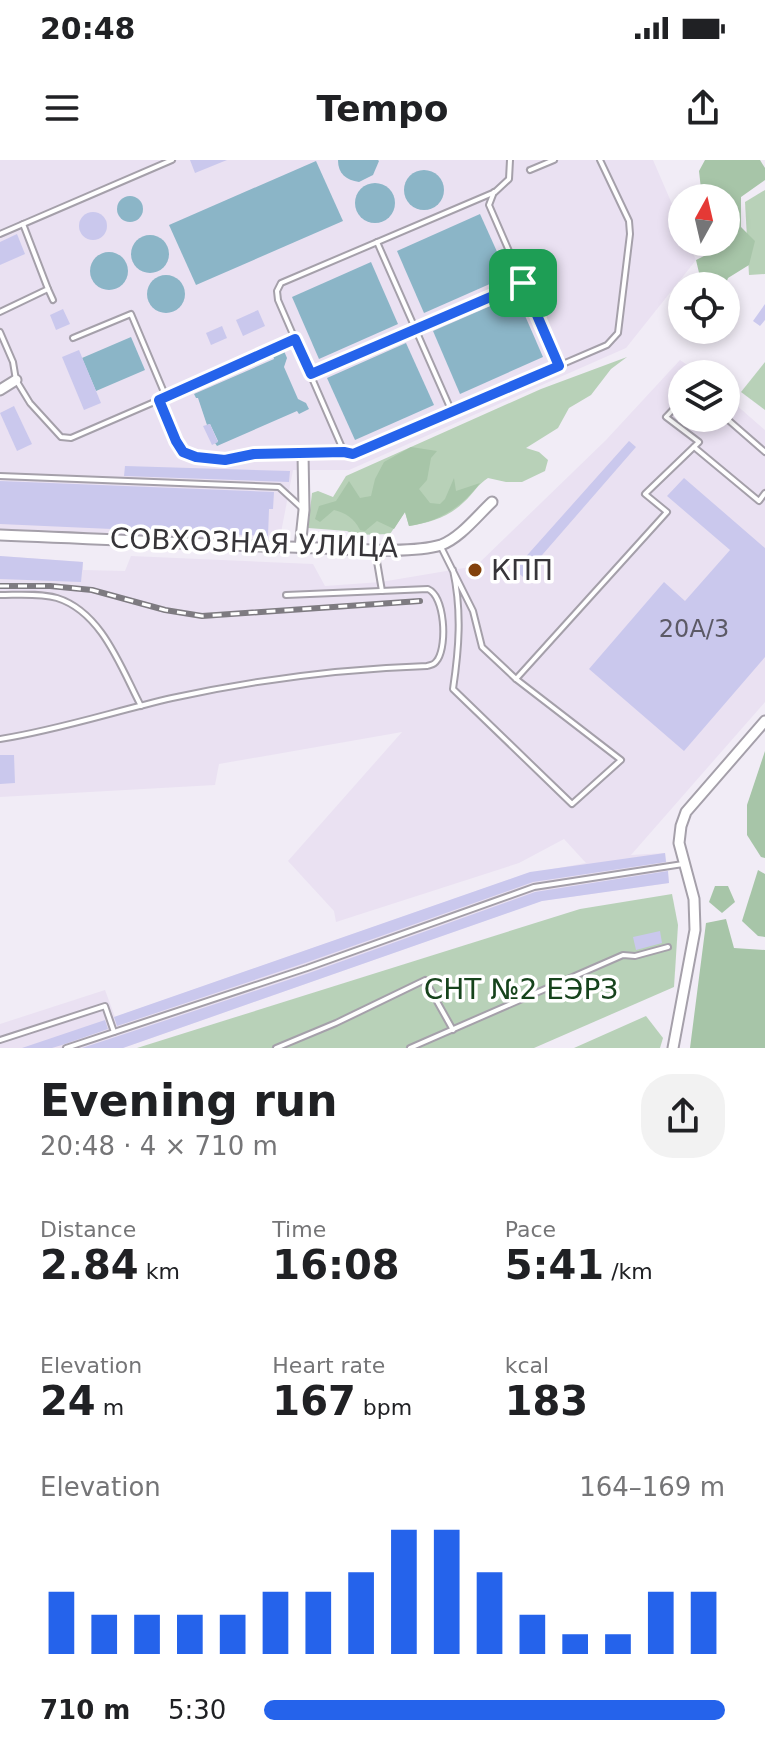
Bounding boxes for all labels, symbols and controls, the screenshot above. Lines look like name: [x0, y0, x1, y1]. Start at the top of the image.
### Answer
text: 20:48: [40, 11, 136, 46]
icon: menu: [40, 86, 84, 130]
icon: share: [681, 86, 725, 130]
text: Tempo: [316, 88, 449, 129]
north arrow: [668, 184, 740, 256]
map controls: [668, 184, 740, 432]
pin: [489, 249, 557, 317]
icon: arrive: [501, 261, 545, 305]
button: locate: [668, 272, 740, 344]
button: layers: [668, 360, 740, 432]
street label: СОВХОЗНАЯ УЛИЦА: [109, 521, 399, 565]
place label: КПП: [491, 554, 553, 587]
marker: КПП: [466, 561, 484, 579]
house number: 20А/3: [659, 615, 729, 643]
park label: СНТ №2 ЕЭРЗ: [424, 973, 618, 1006]
button: share: [641, 1074, 725, 1158]
text: Evening run: [40, 1075, 337, 1126]
text: 20:48 · 4 × 710 m: [40, 1131, 278, 1161]
text: Distance: [40, 1217, 136, 1242]
text: Time: [272, 1217, 326, 1242]
text: Pace: [505, 1217, 556, 1242]
text: 2.84: [40, 1242, 139, 1288]
text: 16:08: [272, 1242, 400, 1288]
text: 5:41: [505, 1242, 604, 1288]
text: km: [139, 1259, 180, 1284]
text: /km: [604, 1259, 653, 1284]
text: Elevation: [40, 1353, 142, 1378]
text: Heart rate: [272, 1353, 385, 1378]
text: kcal: [505, 1353, 549, 1378]
text: 24: [40, 1378, 96, 1424]
text: 167: [272, 1378, 356, 1424]
text: 183: [505, 1378, 588, 1424]
text: m: [96, 1395, 124, 1420]
text: bpm: [356, 1395, 412, 1420]
text: Elevation: [40, 1472, 161, 1502]
text: 164–169 m: [579, 1472, 725, 1502]
text: 710 m: [40, 1695, 130, 1725]
text: 5:30: [168, 1695, 226, 1725]

